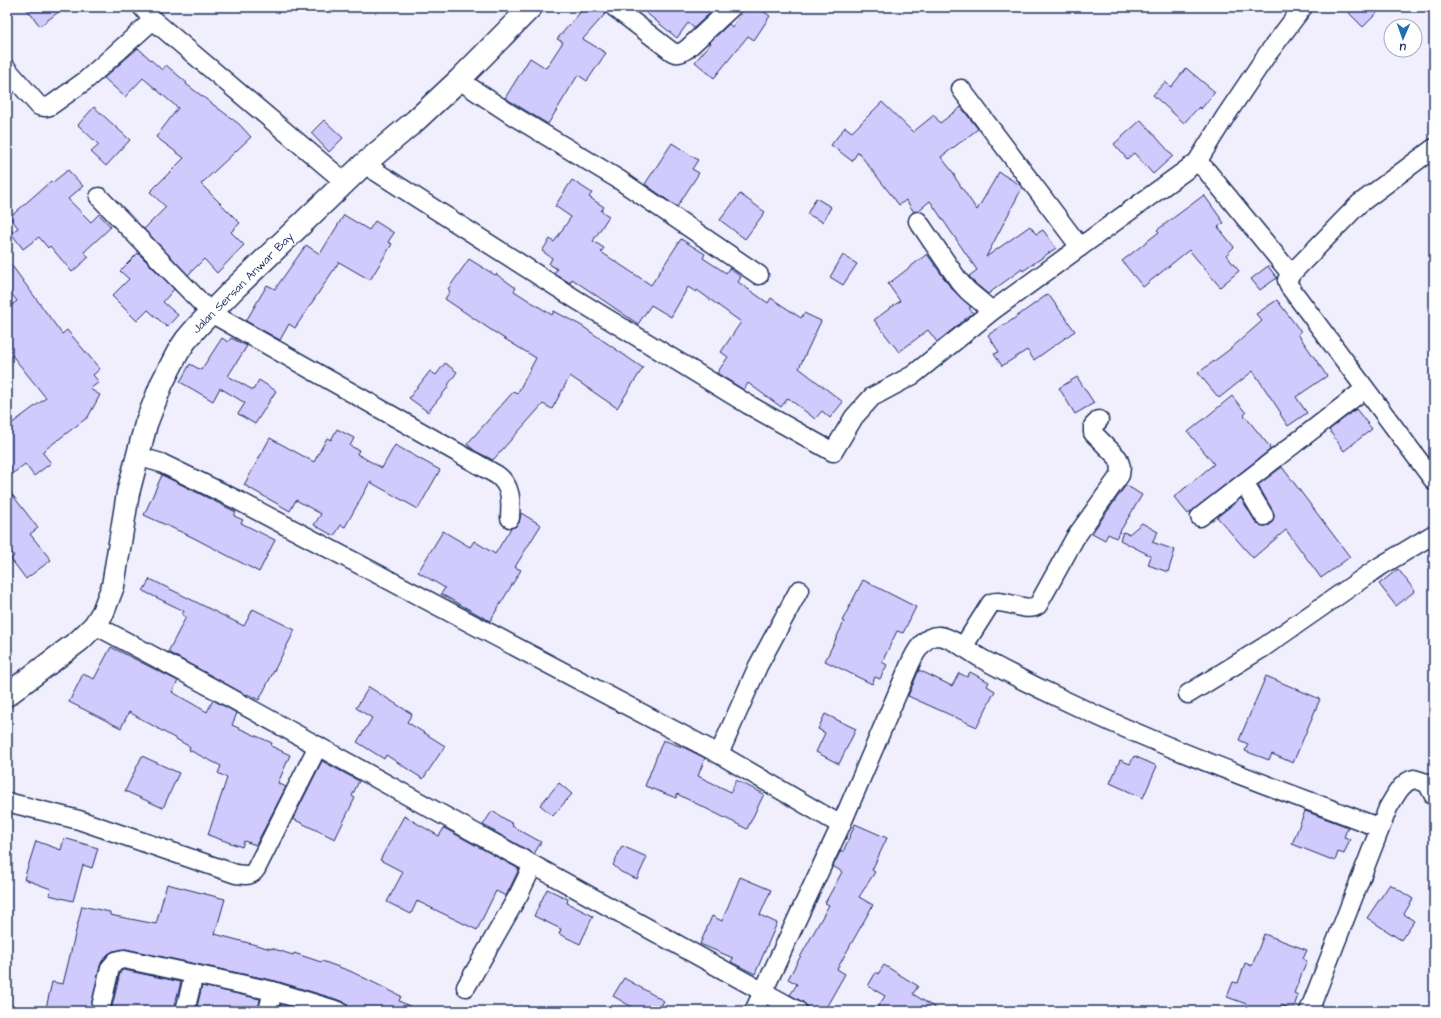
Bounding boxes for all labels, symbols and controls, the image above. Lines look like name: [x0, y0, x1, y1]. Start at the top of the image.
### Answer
north arrow: [1383, 18, 1423, 58]
text: U: [1399, 40, 1407, 55]
street label: Jalan Sersan Anwar Bay: [188, 228, 299, 338]

